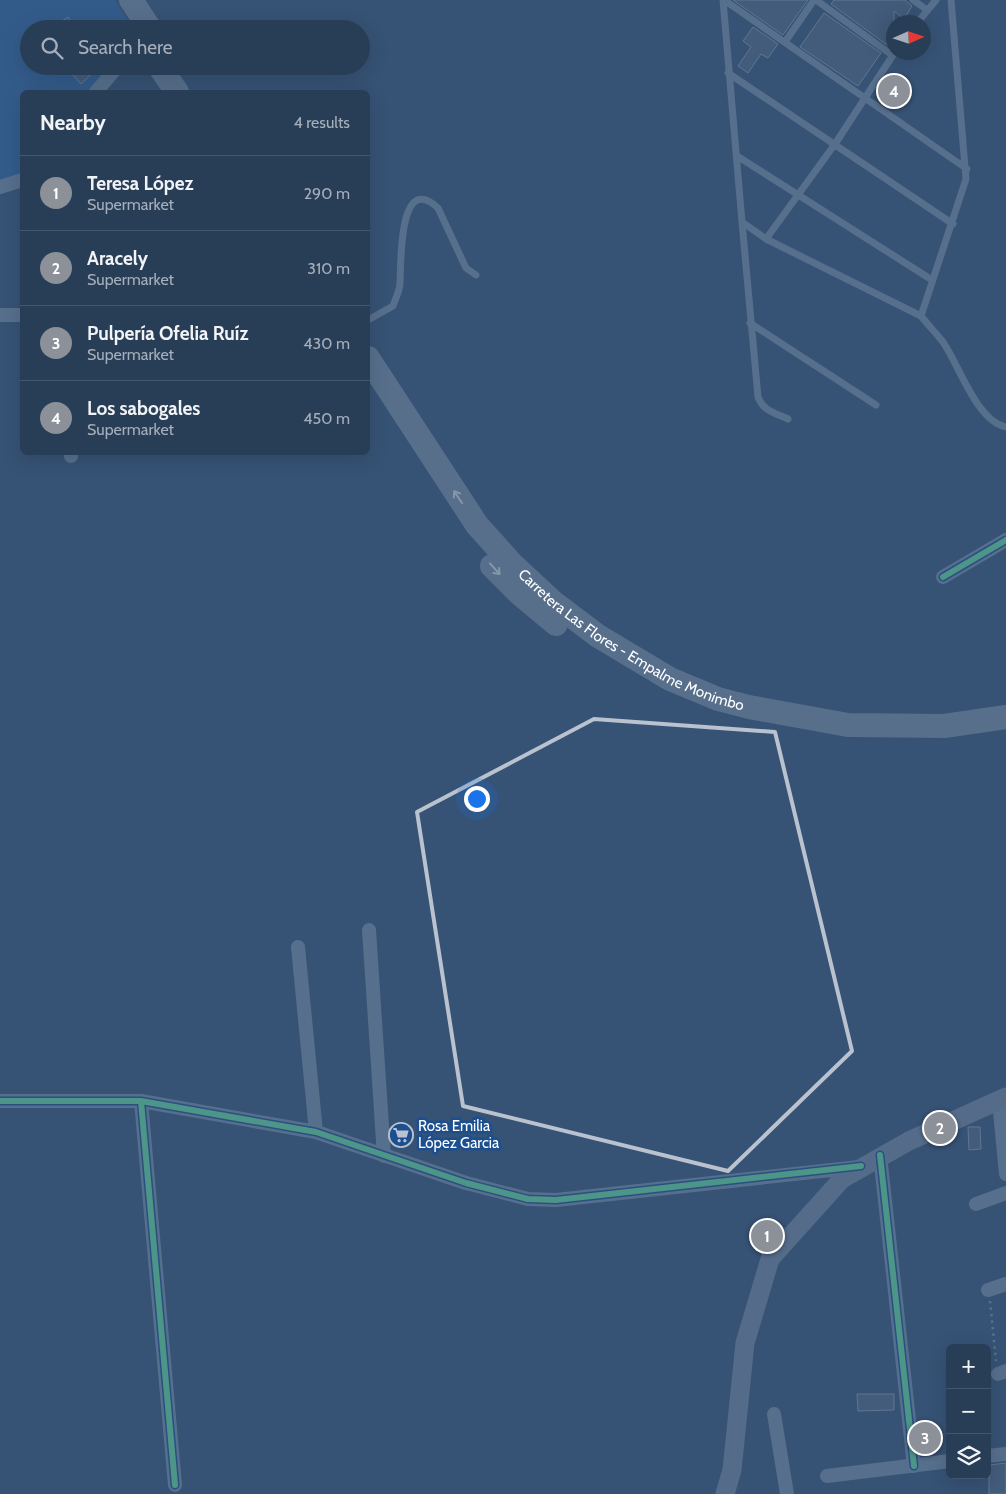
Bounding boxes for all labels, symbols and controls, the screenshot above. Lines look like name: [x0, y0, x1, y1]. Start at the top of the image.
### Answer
north arrow: [886, 15, 931, 60]
search box: [20, 20, 370, 75]
icon: search: [38, 34, 66, 62]
text: Search here: [78, 36, 172, 59]
pin: 4: [878, 72, 910, 110]
text: Nearby: [40, 110, 106, 135]
text: 4 results: [293, 113, 350, 132]
text: Teresa López: [87, 172, 193, 195]
text: 1: [53, 184, 59, 203]
text: 290 m: [304, 184, 350, 203]
text: Supermarket: [87, 195, 174, 214]
text: Aracely: [87, 247, 148, 270]
text: 2: [52, 259, 60, 278]
text: 310 m: [307, 259, 350, 278]
text: Supermarket: [87, 270, 174, 289]
text: Pulpería Ofelia Ruíz: [87, 322, 248, 345]
text: 3: [52, 334, 60, 353]
text: 430 m: [303, 334, 350, 353]
text: Supermarket: [87, 345, 174, 364]
text: Los sabogales: [87, 397, 200, 420]
text: 4: [51, 409, 61, 428]
text: 450 m: [303, 409, 350, 428]
text: Supermarket: [87, 420, 174, 439]
one-way arrow: [453, 490, 463, 504]
one-way arrow: [489, 563, 501, 576]
street label: Carretera Las Flores - Empalme Monimbo: [514, 565, 746, 714]
your location: [464, 786, 490, 812]
pin: 2: [924, 1109, 956, 1147]
place label: Rosa Emilia López Garcia: [418, 1117, 500, 1152]
supermarket icon: Rosa Emilia López Garcia: [388, 1122, 414, 1148]
pin: 1: [751, 1217, 783, 1255]
map controls: [946, 1344, 991, 1479]
button: +: [946, 1344, 991, 1389]
button: −: [946, 1389, 991, 1434]
pin: 3: [909, 1419, 941, 1457]
button: layers: [946, 1434, 991, 1479]

